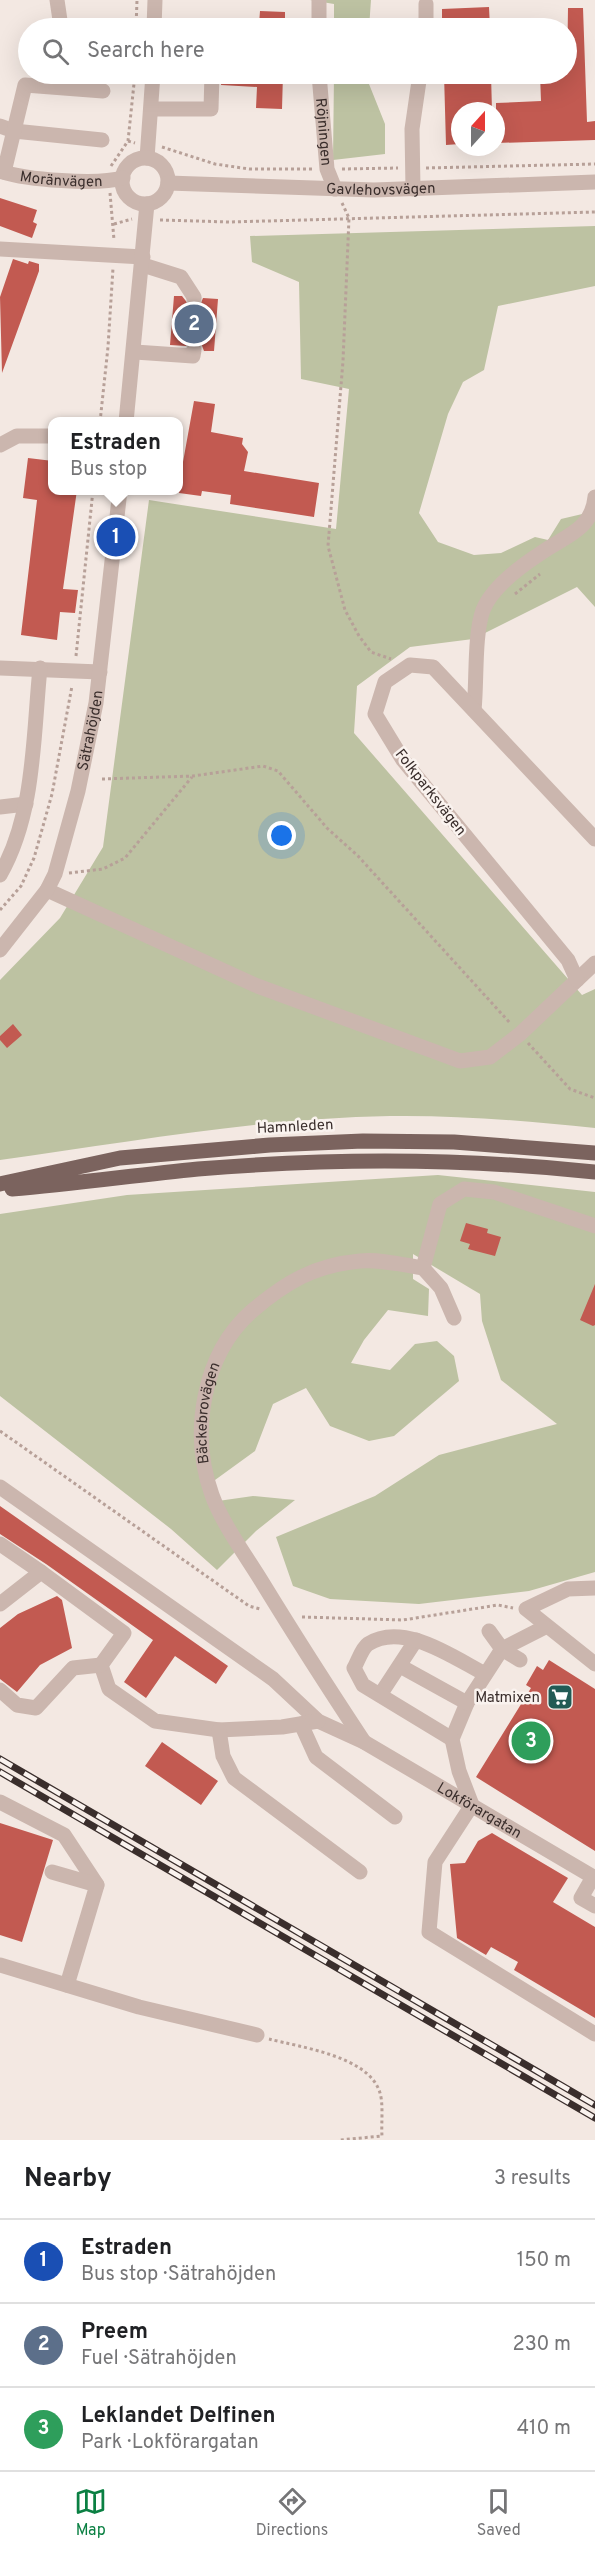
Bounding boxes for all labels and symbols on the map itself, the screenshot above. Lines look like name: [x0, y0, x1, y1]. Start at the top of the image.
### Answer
street label: Röjningen: [310, 97, 335, 167]
north arrow: [451, 102, 505, 156]
street label: Moränvägen: [18, 168, 103, 192]
street label: Gavlehovsvägen: [326, 180, 436, 201]
pin: 2: [174, 302, 214, 346]
pin: 1: [96, 514, 136, 560]
street label: Sätrahöjden: [74, 689, 108, 773]
street label: Folkparksvägen: [390, 746, 470, 840]
your location: [267, 821, 296, 850]
street label: Hamnleden: [256, 1116, 334, 1139]
street label: Bäckebrovägen: [193, 1360, 226, 1465]
supermarket icon: Matmixen: [545, 1682, 575, 1712]
place label: Matmixen: [475, 1689, 540, 1708]
pin: 3: [512, 1718, 550, 1764]
street label: Lokförargatan: [433, 1779, 525, 1844]

